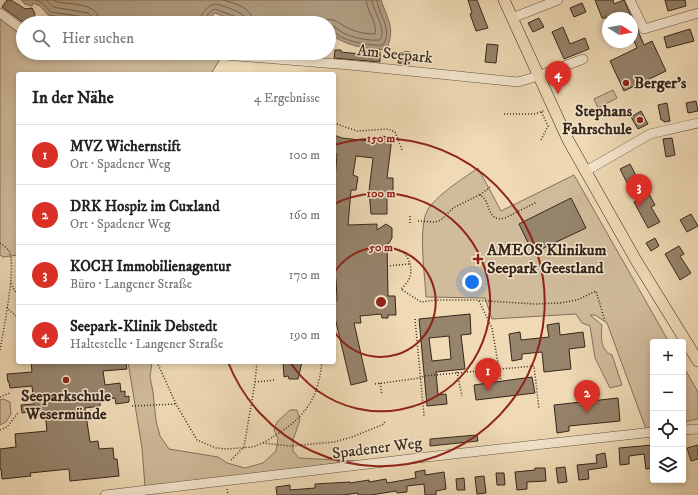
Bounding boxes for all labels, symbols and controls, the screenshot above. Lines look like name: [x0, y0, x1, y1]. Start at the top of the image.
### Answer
north arrow: [602, 12, 638, 48]
search box: [16, 16, 336, 60]
icon: search: [30, 27, 52, 49]
text: Hier suchen: [62, 29, 134, 48]
street label: Am Seepark: [356, 40, 434, 68]
pin: 4: [545, 61, 571, 94]
place label: Berger's: [634, 73, 687, 93]
marker: Berger's: [621, 78, 631, 88]
text: In der Nähe: [32, 87, 114, 109]
text: 4 Ergebnisse: [254, 90, 320, 106]
place label: Stephans Fahrschule: [562, 101, 633, 139]
marker: Stephans Fahrschule: [635, 115, 645, 125]
text: 150 m: [367, 131, 395, 146]
text: MVZ Wichernstift: [70, 137, 181, 156]
text: 1: [43, 147, 47, 163]
text: 100 m: [289, 147, 320, 163]
text: Ort · Spadener Weg: [70, 156, 170, 172]
pin: 3: [626, 174, 652, 207]
text: 100 m: [367, 186, 395, 201]
text: DRK Hospiz im Cuxland: [70, 197, 220, 216]
text: 2: [42, 207, 48, 223]
text: 160 m: [289, 207, 320, 223]
text: Ort · Spadener Weg: [70, 216, 170, 232]
text: 50 m: [368, 240, 393, 255]
place label: AMEOS Klinikum Seepark Geestland: [486, 240, 607, 278]
marker: AMEOS Klinikum Seepark Geestland: [472, 253, 484, 265]
text: KOCH Immobilienagentur: [70, 257, 231, 276]
text: 3: [43, 267, 47, 283]
text: 170 m: [289, 267, 320, 283]
your location: [462, 272, 482, 292]
text: Büro · Langener Straße: [70, 276, 192, 292]
centre of rings: [374, 295, 388, 309]
text: Seepark-Klinik Debstedt: [70, 317, 217, 336]
text: 4: [41, 327, 49, 343]
text: 190 m: [289, 327, 320, 343]
text: Haltestelle · Langener Straße: [70, 336, 223, 352]
map controls: [650, 339, 686, 483]
button: +: [650, 339, 686, 375]
pin: 1: [475, 358, 501, 391]
marker: Seeparkschule Wesermünde: [61, 375, 71, 385]
button: −: [650, 375, 686, 411]
pin: 2: [574, 380, 600, 413]
place label: Seeparkschule Wesermünde: [21, 386, 111, 424]
button: locate: [650, 411, 686, 447]
street label: Spadener Weg: [331, 433, 423, 463]
button: layers: [650, 447, 686, 483]

